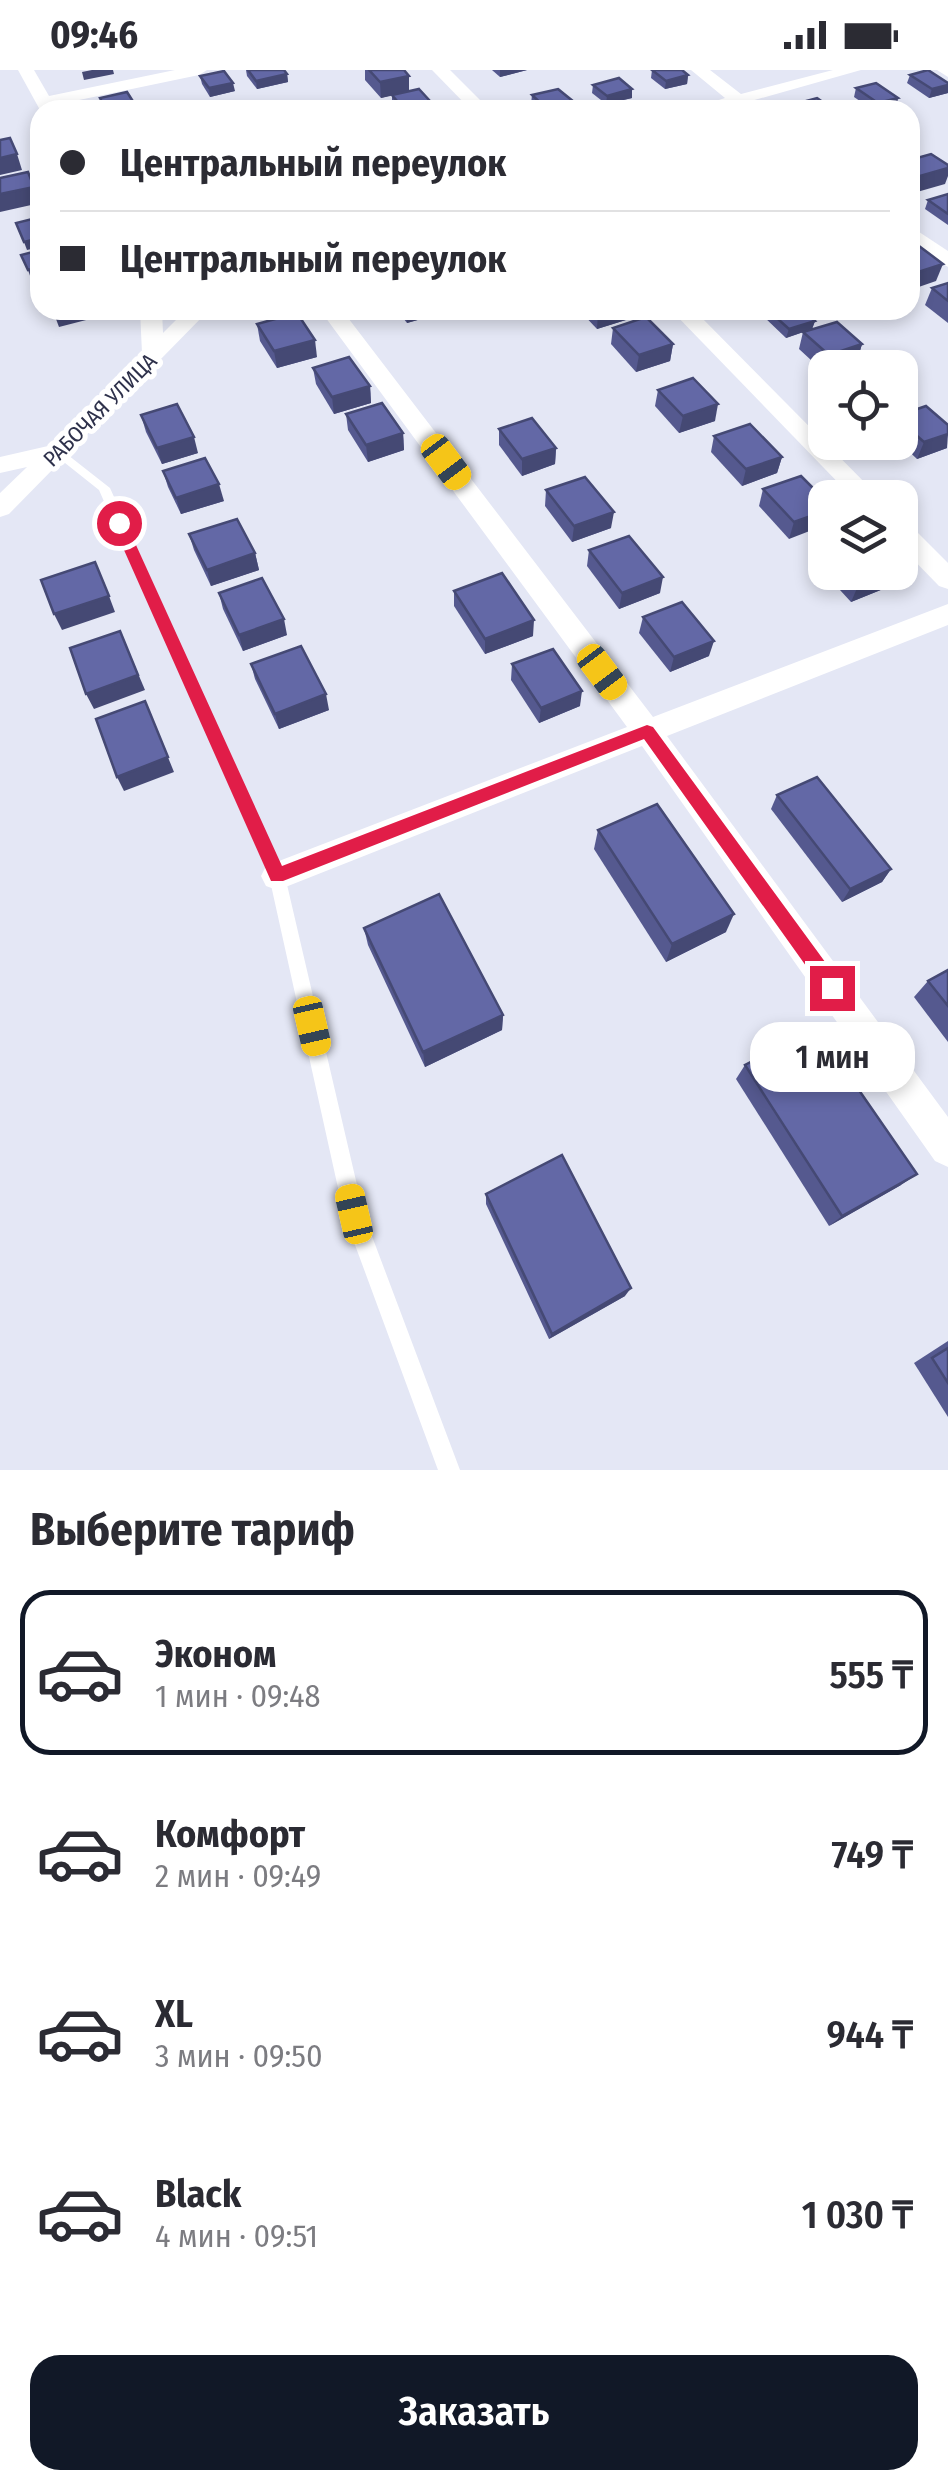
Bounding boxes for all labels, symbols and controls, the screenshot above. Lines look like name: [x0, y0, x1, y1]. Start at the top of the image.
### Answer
text: 09:46: [50, 12, 138, 58]
text: Центральный переулок: [120, 140, 506, 186]
text: Центральный переулок: [120, 236, 506, 282]
street label: РАБОЧАЯ УЛИЦА: [38, 347, 163, 472]
map controls: [808, 350, 918, 590]
button: locate: [808, 350, 918, 460]
car: [416, 429, 476, 495]
button: layers: [808, 480, 918, 590]
route start: [97, 501, 142, 546]
car: [572, 639, 632, 705]
route end: [810, 966, 855, 1011]
car: [291, 993, 333, 1059]
callout: 1 мин: [750, 1023, 914, 1093]
text: 1 мин: [795, 1038, 870, 1076]
car: [333, 1181, 375, 1247]
text: Выберите тариф: [30, 1503, 355, 1557]
icon: car: [35, 1628, 125, 1718]
text: Эконом: [155, 1631, 276, 1677]
text: 555 ₸: [829, 1652, 913, 1698]
text: 1 мин · 09:48: [155, 1677, 321, 1715]
icon: car: [35, 1808, 125, 1898]
text: Комфорт: [155, 1811, 305, 1857]
text: 749 ₸: [831, 1832, 913, 1878]
text: 2 мин · 09:49: [155, 1857, 321, 1895]
icon: car: [35, 1988, 125, 2078]
text: XL: [155, 1991, 193, 2037]
text: 944 ₸: [827, 2012, 913, 2058]
text: 3 мин · 09:50: [155, 2037, 323, 2075]
icon: car: [35, 2168, 125, 2258]
text: Black: [155, 2171, 241, 2217]
text: 1 030 ₸: [802, 2192, 913, 2238]
text: 4 мин · 09:51: [155, 2217, 318, 2255]
button: Заказать: [30, 2355, 918, 2470]

